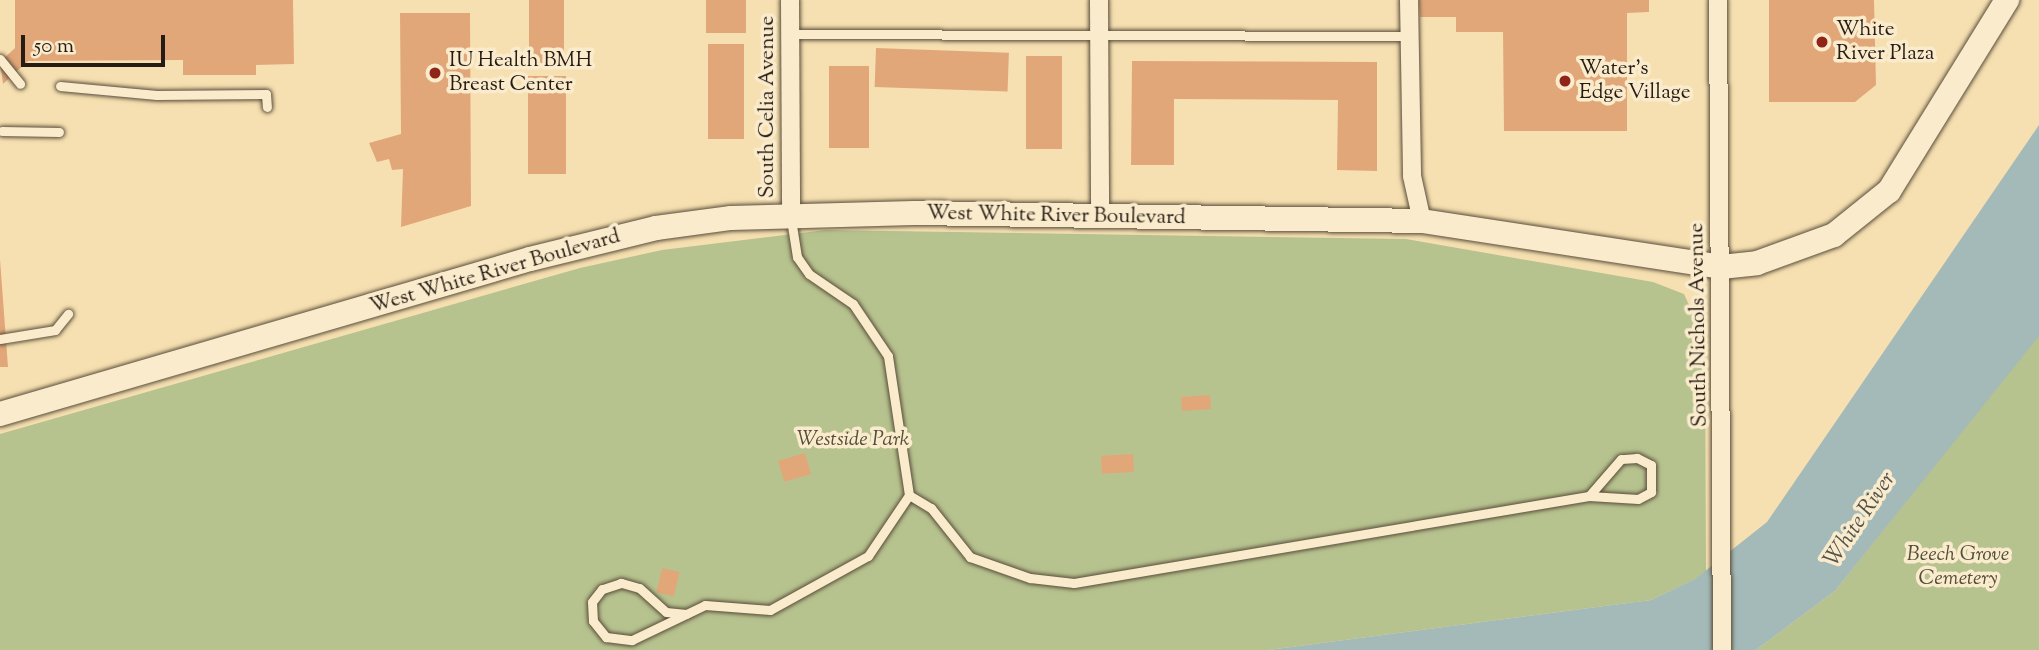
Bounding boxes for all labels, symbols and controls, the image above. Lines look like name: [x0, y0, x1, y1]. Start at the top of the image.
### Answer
street label: South Celia Avenue: [755, 16, 781, 198]
place label: White River Plaza: [1836, 17, 1934, 67]
scale bar: [24, 21, 168, 65]
text: 50 m: [34, 32, 74, 62]
marker: White River Plaza: [1814, 34, 1830, 50]
place label: IU Health BMH Breast Center: [449, 48, 592, 98]
place label: Water's Edge Village: [1579, 56, 1690, 106]
marker: IU Health BMH Breast Center: [427, 65, 443, 81]
marker: Water's Edge Village: [1557, 73, 1573, 89]
street label: West White River Boulevard: [926, 201, 1186, 231]
street label: South Nichols Avenue: [1685, 223, 1713, 427]
street label: West White River Boulevard: [367, 224, 623, 320]
park label: Westside Park: [797, 427, 909, 453]
water label: White River: [1819, 467, 1903, 573]
park label: Beech Grove Cemetery: [1907, 542, 2009, 592]

